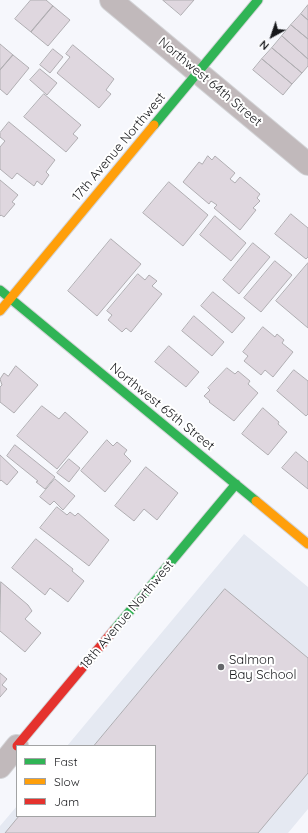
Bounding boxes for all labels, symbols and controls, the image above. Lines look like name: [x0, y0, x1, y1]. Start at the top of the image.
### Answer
north arrow: [252, 16, 292, 56]
street label: Northwest 64th Street: [155, 34, 265, 130]
street label: 17th Avenue Northwest: [69, 90, 169, 204]
street label: Northwest 65th Street: [106, 360, 218, 454]
street label: 18th Avenue Northwest: [77, 558, 177, 672]
place label: Salmon Bay School: [229, 652, 296, 683]
marker: Salmon Bay School: [216, 662, 226, 672]
legend: [16, 745, 156, 817]
text: Fast: [54, 754, 78, 769]
text: Slow: [54, 774, 80, 789]
text: Jam: [54, 794, 79, 809]

